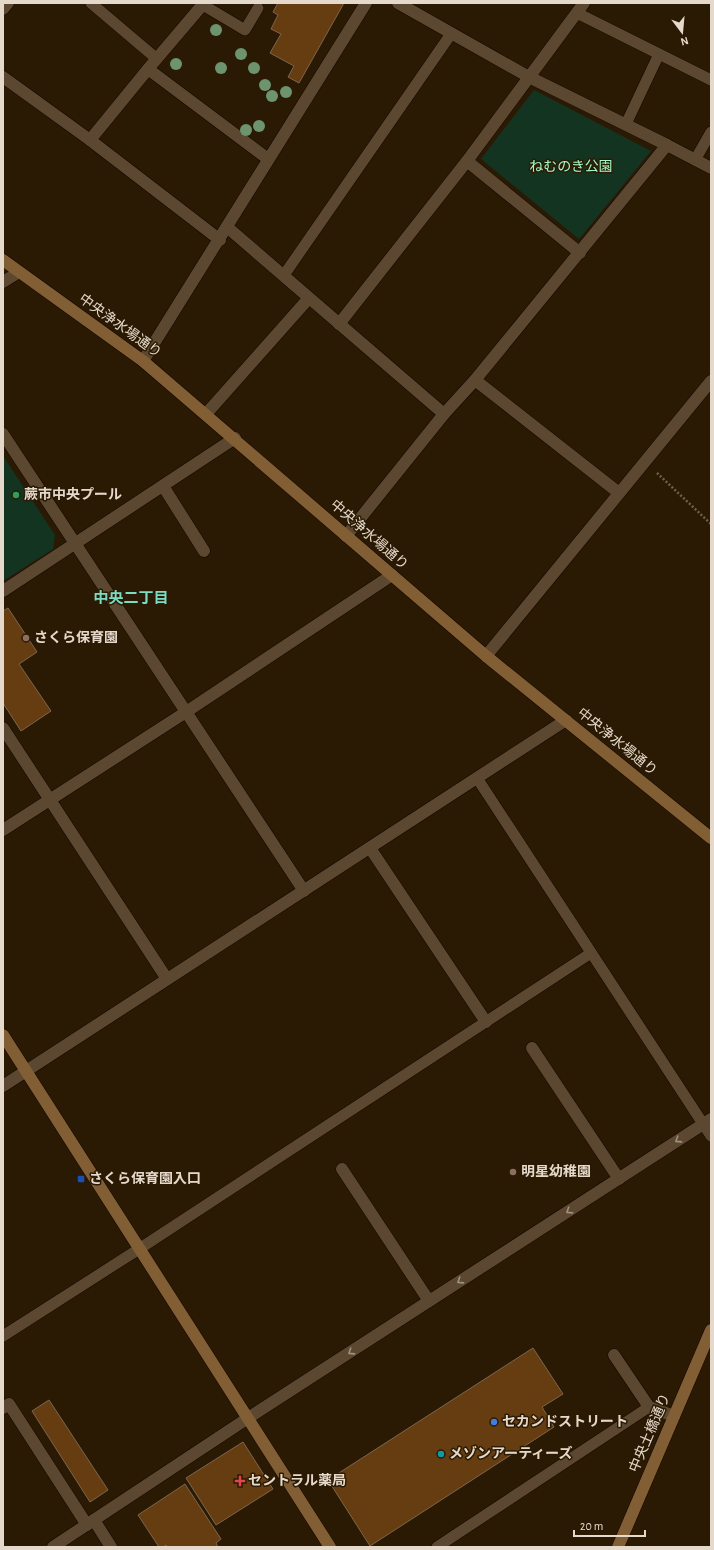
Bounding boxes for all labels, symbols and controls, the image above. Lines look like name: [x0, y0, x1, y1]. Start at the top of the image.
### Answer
north arrow: [662, 12, 702, 52]
text: N: [679, 35, 690, 47]
park label: ねむのき公園: [529, 159, 613, 174]
street label: 中央浄水場通り: [76, 291, 164, 360]
place label: 蕨市中央プール: [24, 487, 122, 502]
marker: 蕨市中央プール: [11, 490, 21, 500]
street label: 中央浄水場通り: [327, 497, 411, 572]
district label: 中央二丁目: [93, 590, 169, 606]
place label: さくら保育園: [34, 630, 118, 645]
marker: さくら保育園: [21, 633, 31, 643]
street label: 中央浄水場通り: [575, 705, 660, 778]
one-way arrow: [675, 1135, 682, 1143]
place label: 明星幼稚園: [521, 1163, 591, 1179]
marker: 明星幼稚園: [508, 1167, 518, 1177]
place label: さくら保育園入口: [89, 1171, 201, 1186]
marker: さくら保育園入口: [76, 1174, 86, 1184]
one-way arrow: [566, 1206, 573, 1214]
one-way arrow: [457, 1277, 464, 1284]
one-way arrow: [348, 1347, 355, 1354]
street label: 中央土橋通り: [626, 1391, 673, 1474]
place label: セカンドストリート: [502, 1415, 628, 1429]
marker: セカンドストリート: [489, 1417, 499, 1427]
place label: メゾンアーティーズ: [449, 1445, 573, 1461]
marker: メゾンアーティーズ: [436, 1449, 446, 1459]
place label: セントラル薬局: [248, 1473, 346, 1488]
marker: セントラル薬局: [235, 1476, 245, 1486]
scale bar: [574, 1512, 645, 1538]
text: 20 m: [580, 1520, 603, 1532]

